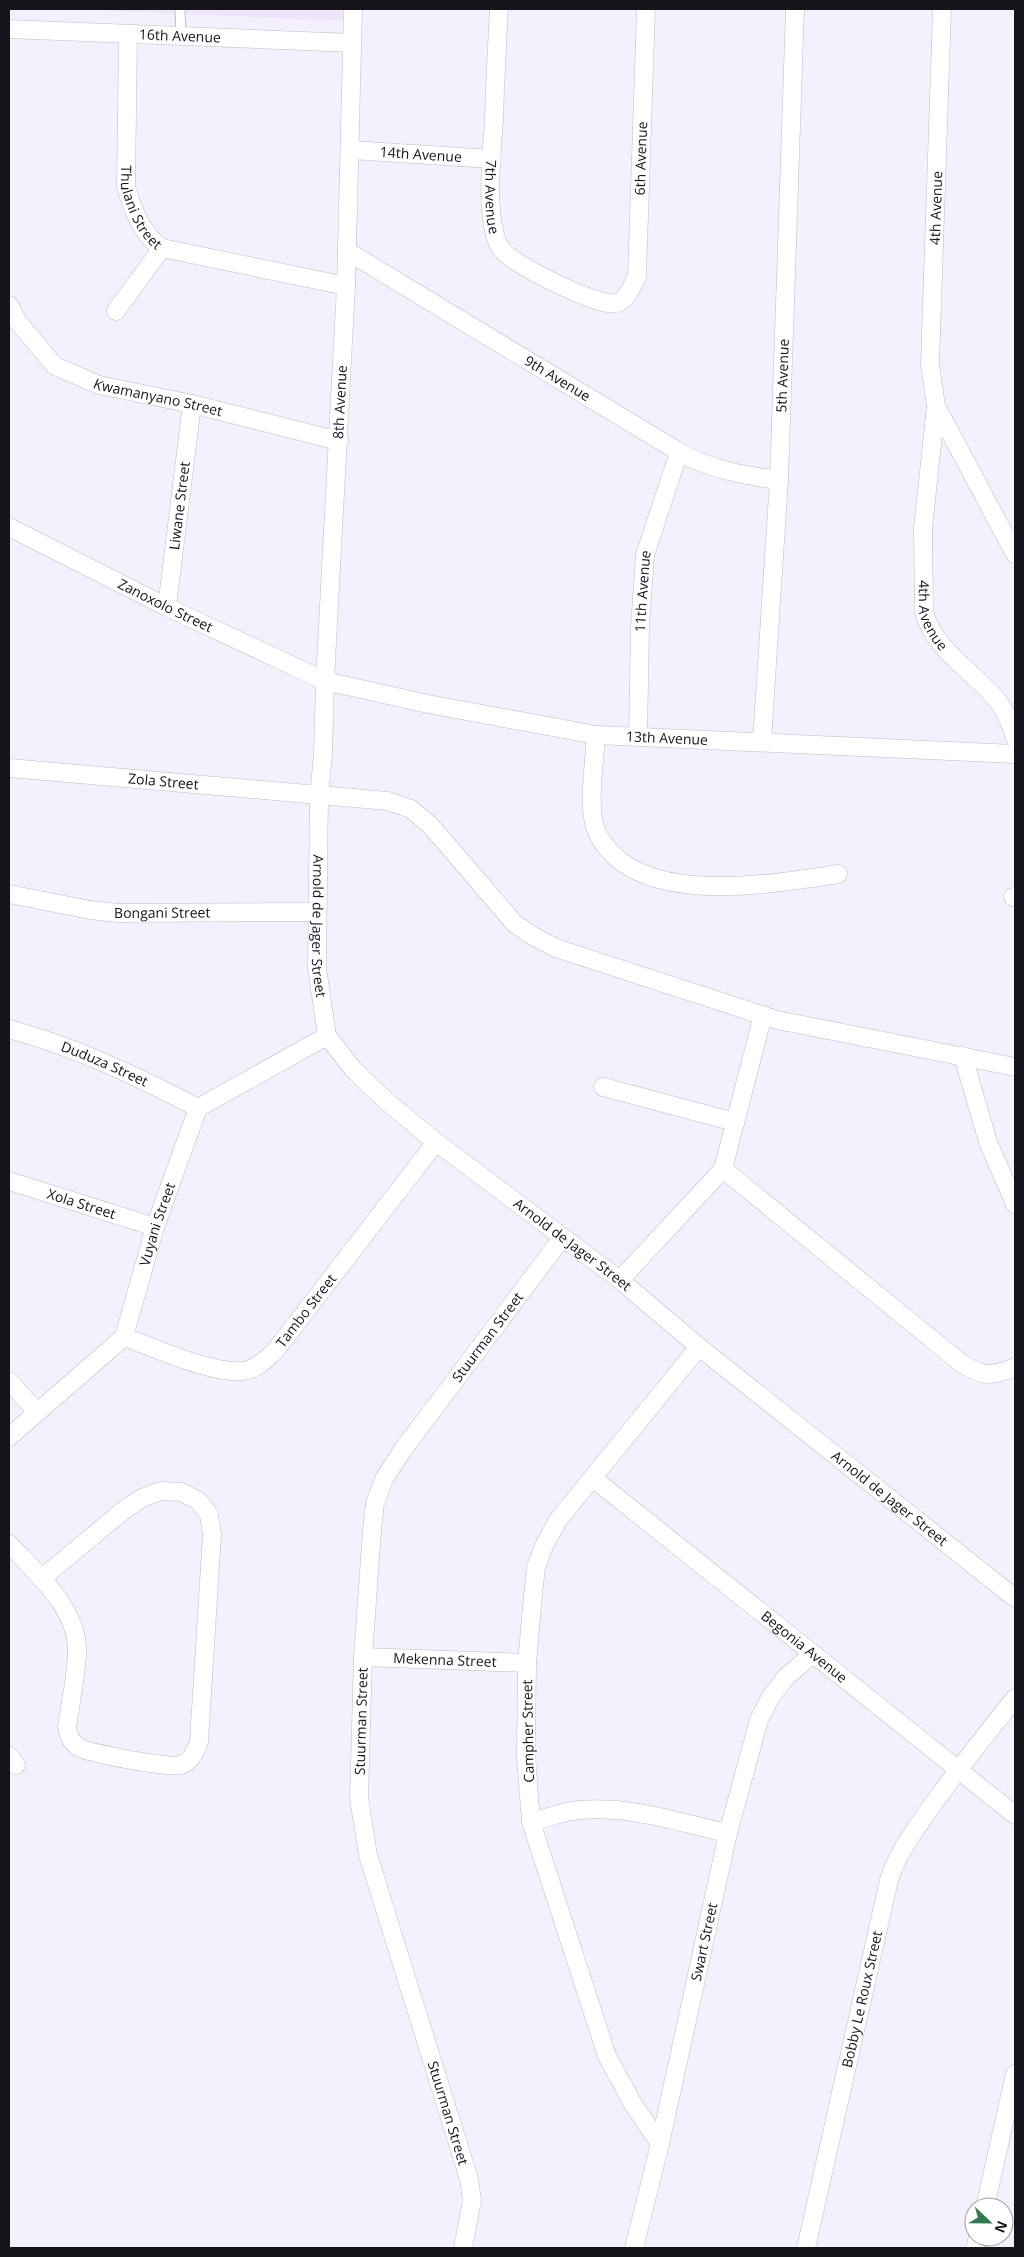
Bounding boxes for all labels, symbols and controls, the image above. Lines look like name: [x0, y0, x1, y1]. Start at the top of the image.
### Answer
street label: 16th Avenue: [138, 24, 221, 47]
street label: 6th Avenue: [630, 121, 651, 196]
street label: 14th Avenue: [379, 142, 463, 166]
street label: 7th Avenue: [481, 159, 504, 236]
street label: Thulani Street: [117, 165, 166, 254]
street label: 4th Avenue: [925, 171, 946, 245]
street label: 5th Avenue: [771, 338, 793, 413]
street label: 9th Avenue: [521, 351, 594, 405]
street label: 8th Avenue: [328, 364, 351, 439]
street label: Kwamanyano Street: [91, 374, 225, 420]
street label: Liwane Street: [164, 460, 194, 551]
street label: 11th Avenue: [630, 547, 655, 632]
street label: Zanoxolo Street: [115, 574, 216, 636]
street label: 4th Avenue: [915, 580, 952, 654]
street label: 13th Avenue: [626, 726, 709, 749]
street label: Zola Street: [127, 768, 199, 793]
street label: Arnold de Jager Street: [308, 854, 331, 999]
street label: Bongani Street: [114, 903, 211, 922]
street label: Duduza Street: [59, 1036, 152, 1091]
street label: Vuyani Street: [135, 1180, 179, 1268]
street label: Xola Street: [45, 1184, 118, 1223]
street label: Arnold de Jager Street: [510, 1194, 636, 1295]
street label: Tambo Street: [271, 1270, 340, 1351]
street label: Stuurman Street: [447, 1288, 527, 1386]
street label: Arnold de Jager Street: [828, 1446, 952, 1550]
street label: Begonia Avenue: [757, 1606, 852, 1687]
street label: Mekenna Street: [393, 1648, 497, 1671]
street label: Stuurman Street: [350, 1667, 372, 1775]
street label: Campher Street: [517, 1679, 538, 1783]
street label: Swart Street: [686, 1901, 721, 1983]
street label: Bobby Le Roux Street: [837, 1929, 886, 2069]
street label: Stuurman Street: [424, 2059, 473, 2167]
north arrow: [964, 2197, 1014, 2247]
text: N: [991, 2218, 1012, 2236]

